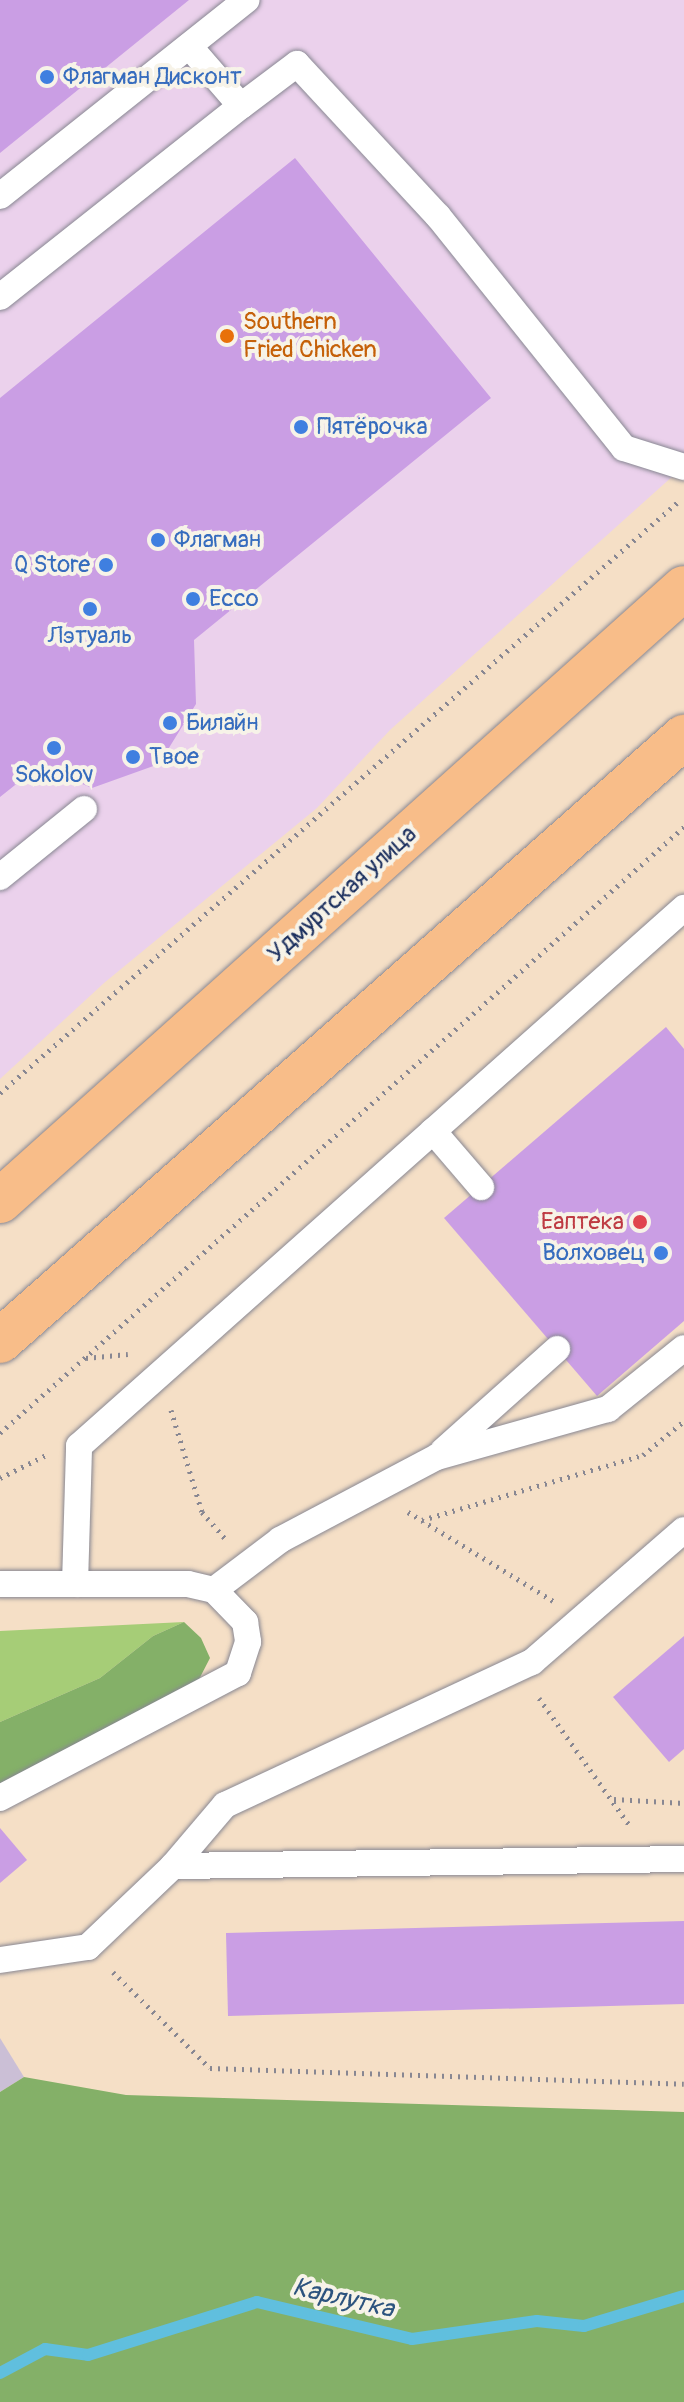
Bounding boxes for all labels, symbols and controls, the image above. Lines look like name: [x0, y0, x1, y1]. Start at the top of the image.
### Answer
place label: Флагман Дисконт: [63, 63, 242, 91]
marker: Флагман Дисконт: [38, 68, 56, 86]
place label: Southern Fried Chicken: [243, 308, 377, 364]
marker: Southern Fried Chicken: [218, 327, 236, 345]
place label: Пятёрочка: [317, 413, 428, 441]
marker: Пятёрочка: [292, 418, 310, 436]
place label: Флагман: [174, 526, 261, 554]
marker: Флагман: [149, 531, 167, 549]
place label: Q Store: [14, 551, 90, 579]
marker: Q Store: [97, 556, 115, 574]
place label: Ecco: [209, 585, 259, 613]
marker: Ecco: [184, 590, 202, 608]
marker: Лэтуаль: [81, 600, 99, 618]
place label: Лэтуаль: [48, 622, 132, 650]
place label: Билайн: [186, 709, 258, 737]
marker: Билайн: [161, 714, 179, 732]
marker: Sokolov: [45, 739, 63, 757]
place label: Твое: [149, 743, 199, 771]
marker: Твое: [124, 748, 142, 766]
place label: Sokolov: [14, 761, 94, 789]
street label: Удмуртская улица: [262, 820, 422, 968]
place label: Еаптека: [541, 1208, 624, 1236]
marker: Еаптека: [631, 1213, 649, 1231]
place label: Волховец: [542, 1239, 645, 1267]
marker: Волховец: [652, 1244, 670, 1262]
water label: Карлутка: [289, 2272, 397, 2326]

